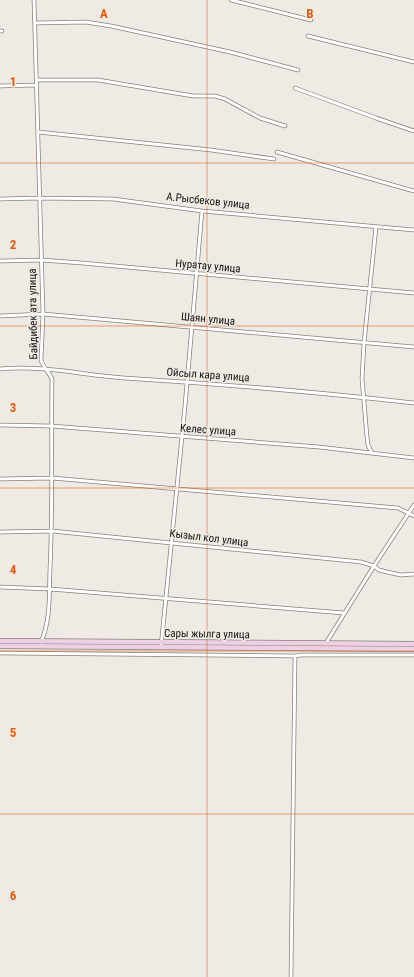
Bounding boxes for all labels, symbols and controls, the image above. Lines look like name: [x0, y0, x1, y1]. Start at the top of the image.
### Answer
text: A: [100, 6, 108, 21]
text: B: [306, 6, 314, 21]
text: 1: [10, 74, 16, 89]
street label: А.Рысбеков улица: [166, 190, 250, 212]
text: 2: [10, 237, 17, 252]
street label: Нуратау улица: [175, 257, 241, 275]
street label: Байдибек ата улица: [26, 268, 40, 360]
street label: Шаян улица: [180, 310, 236, 328]
street label: Ойсыл кара улица: [166, 366, 250, 384]
text: 3: [10, 400, 16, 415]
street label: Келес улица: [180, 422, 236, 438]
street label: Кызыл кол улица: [169, 527, 249, 549]
text: 4: [10, 562, 17, 577]
street label: Сары жылга улица: [164, 627, 250, 641]
text: 5: [10, 725, 17, 740]
text: 6: [10, 888, 17, 903]

